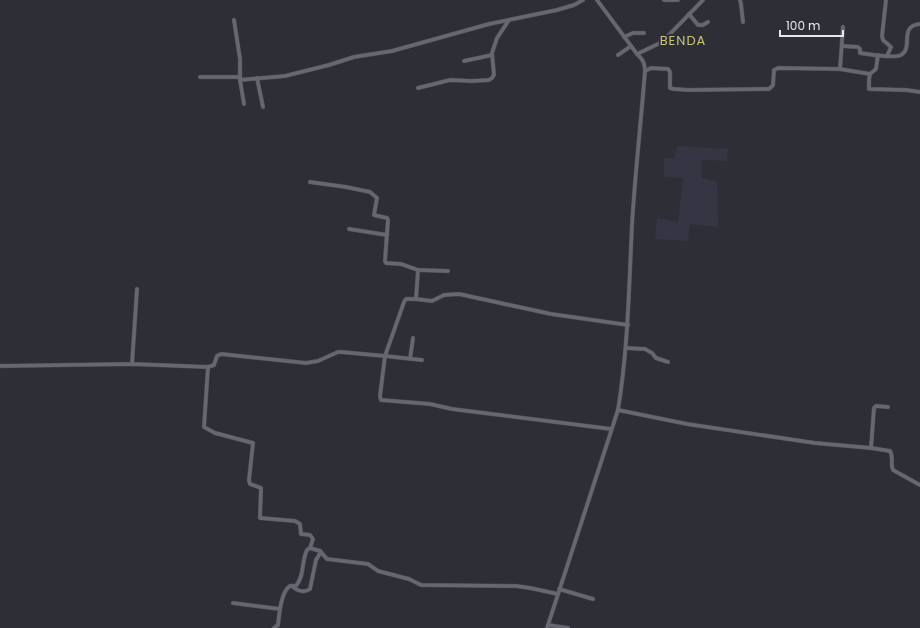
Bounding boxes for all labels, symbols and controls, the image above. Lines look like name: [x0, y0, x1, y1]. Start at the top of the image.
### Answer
scale bar: [780, 12, 843, 38]
text: 100 m: [786, 17, 820, 34]
district label: BENDA: [660, 31, 706, 50]

